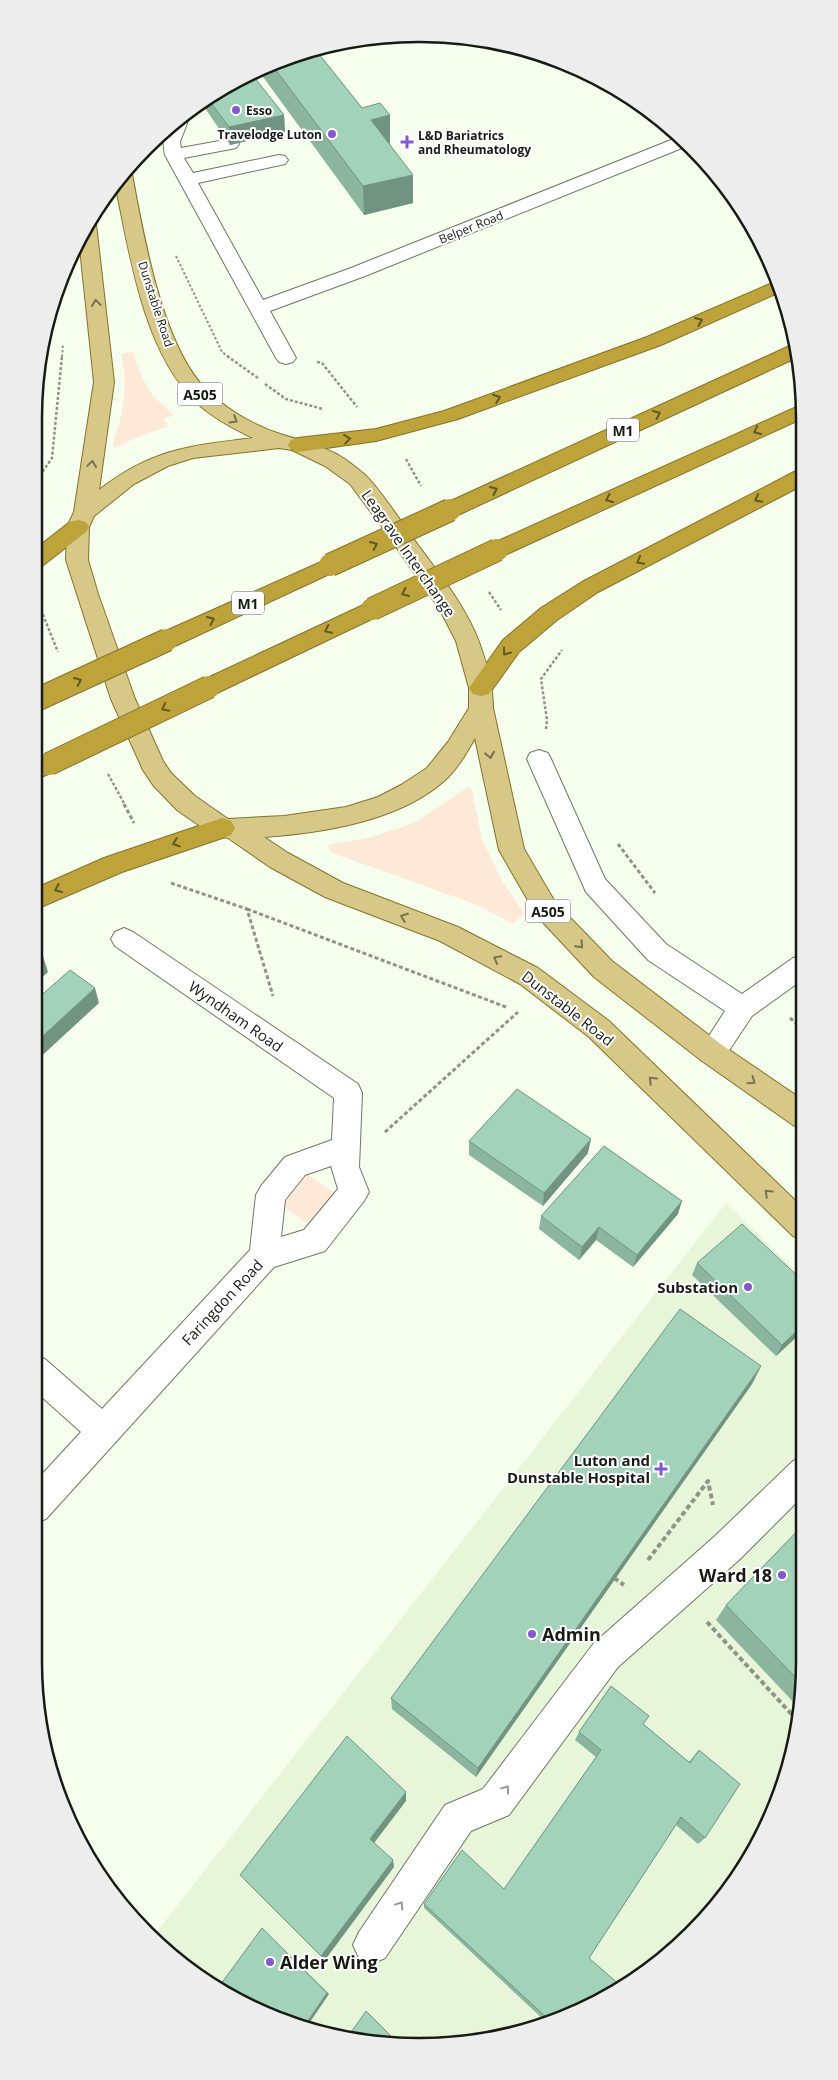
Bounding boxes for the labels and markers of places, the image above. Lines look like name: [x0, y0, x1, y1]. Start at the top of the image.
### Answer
place label: Esso: [246, 102, 272, 119]
marker: Esso: [230, 104, 242, 116]
place label: Travelodge Luton: [218, 126, 322, 143]
place label: L&D Bariatrics and Rheumatology: [418, 127, 531, 158]
marker: Travelodge Luton: [326, 128, 338, 140]
marker: L&D Bariatrics and Rheumatology: [400, 135, 414, 149]
place label: Substation: [657, 1277, 738, 1297]
marker: Substation: [742, 1281, 754, 1293]
place label: Luton and Dunstable Hospital: [507, 1450, 650, 1487]
marker: Luton and Dunstable Hospital: [654, 1462, 668, 1476]
place label: Ward 18: [699, 1563, 772, 1587]
marker: Ward 18: [776, 1569, 788, 1581]
place label: Admin: [542, 1622, 601, 1646]
marker: Admin: [526, 1628, 538, 1640]
place label: Alder Wing: [280, 1950, 378, 1974]
marker: Alder Wing: [264, 1956, 276, 1968]

